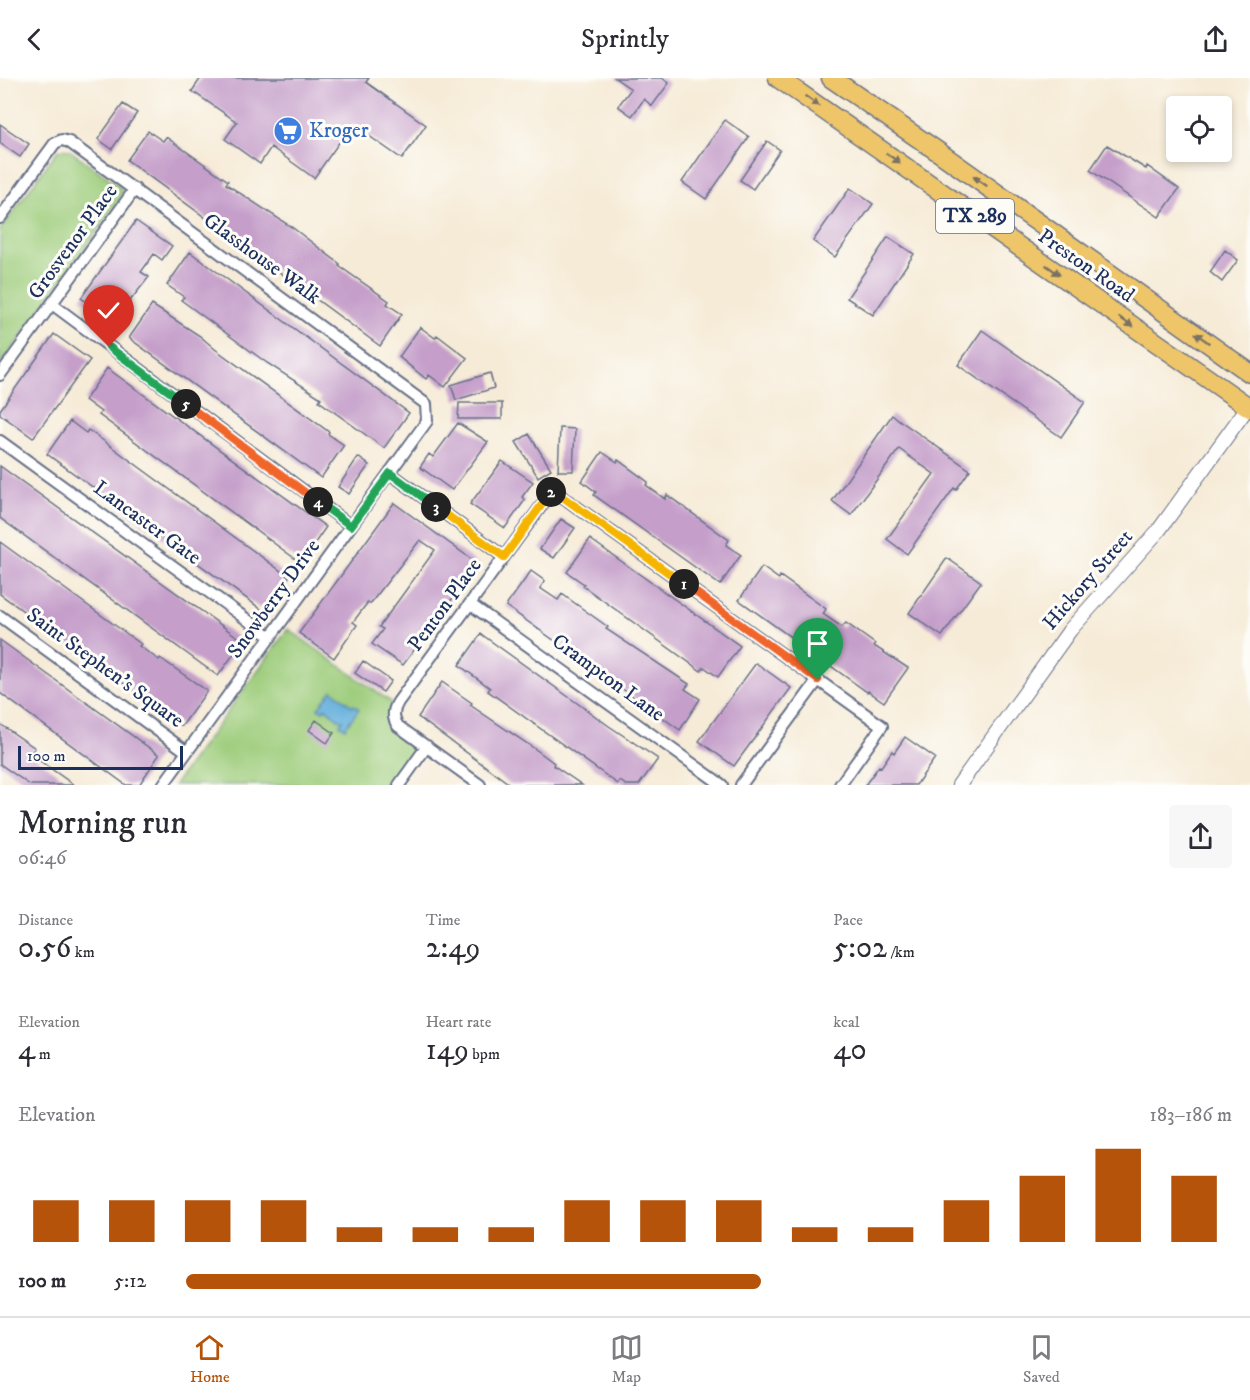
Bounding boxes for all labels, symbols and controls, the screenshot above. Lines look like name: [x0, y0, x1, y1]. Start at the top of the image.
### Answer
text: Sprintly: [581, 22, 669, 56]
icon: back: [18, 23, 51, 56]
icon: share: [1199, 23, 1232, 56]
one-way arrow: [804, 95, 820, 106]
map controls: [1166, 96, 1232, 162]
button: locate: [1166, 96, 1232, 162]
supermarket icon: Kroger: [272, 115, 304, 147]
place label: Kroger: [309, 118, 369, 144]
one-way arrow: [885, 152, 901, 164]
one-way arrow: [972, 175, 988, 187]
street label: Grosvenor Place: [23, 179, 124, 305]
road number: TX 289: [936, 199, 1014, 233]
street label: Glasshouse Walk: [198, 208, 326, 311]
street label: Preston Road: [1033, 223, 1140, 309]
one-way arrow: [1044, 264, 1060, 276]
pin: [83, 285, 134, 347]
icon: check: [92, 294, 125, 327]
one-way arrow: [1118, 316, 1134, 328]
one-way arrow: [1195, 333, 1210, 345]
pin: 5: [171, 389, 201, 419]
text: 5: [182, 394, 190, 414]
street label: Lancaster Gate: [88, 475, 206, 571]
pin: 2: [536, 477, 566, 507]
text: 2: [547, 482, 555, 502]
pin: 4: [303, 487, 333, 517]
text: 4: [313, 492, 323, 512]
pin: 3: [421, 492, 451, 522]
text: 3: [433, 497, 439, 517]
street label: Hickory Street: [1037, 524, 1139, 635]
street label: Snowberry Drive: [222, 534, 326, 664]
street label: Penton Place: [402, 553, 488, 657]
pin: 1: [669, 569, 699, 599]
text: 1: [681, 574, 687, 594]
street label: Saint Stephen's Square: [21, 602, 189, 734]
pin: [792, 618, 843, 680]
icon: arrive: [801, 627, 834, 660]
street label: Crampton Lane: [547, 628, 670, 728]
scale bar: [18, 743, 183, 770]
text: 100 m: [27, 746, 66, 766]
text: Morning run: [18, 803, 187, 844]
button: share: [1169, 805, 1232, 868]
text: 06:46: [18, 846, 66, 871]
text: Distance: [18, 910, 73, 930]
text: Time: [426, 910, 460, 930]
text: Pace: [833, 910, 863, 930]
text: 0.56: [18, 930, 71, 967]
text: 2:49: [426, 930, 480, 967]
text: 5:02: [833, 930, 887, 967]
text: km: [71, 942, 95, 962]
text: /km: [887, 942, 915, 962]
text: Elevation: [18, 1012, 80, 1032]
text: Heart rate: [426, 1012, 491, 1032]
text: kcal: [833, 1012, 860, 1032]
text: 4: [18, 1032, 35, 1069]
text: 149: [426, 1032, 469, 1069]
text: 40: [833, 1032, 867, 1069]
text: m: [35, 1044, 51, 1064]
text: bpm: [469, 1044, 500, 1064]
text: Elevation: [18, 1103, 95, 1128]
text: 183–186 m: [1150, 1103, 1232, 1128]
text: 100 m: [18, 1269, 66, 1294]
text: 5:12: [114, 1269, 146, 1294]
tab: Home: [190, 1331, 230, 1387]
tab: Map: [610, 1331, 643, 1387]
tab: Saved: [1023, 1331, 1060, 1387]

